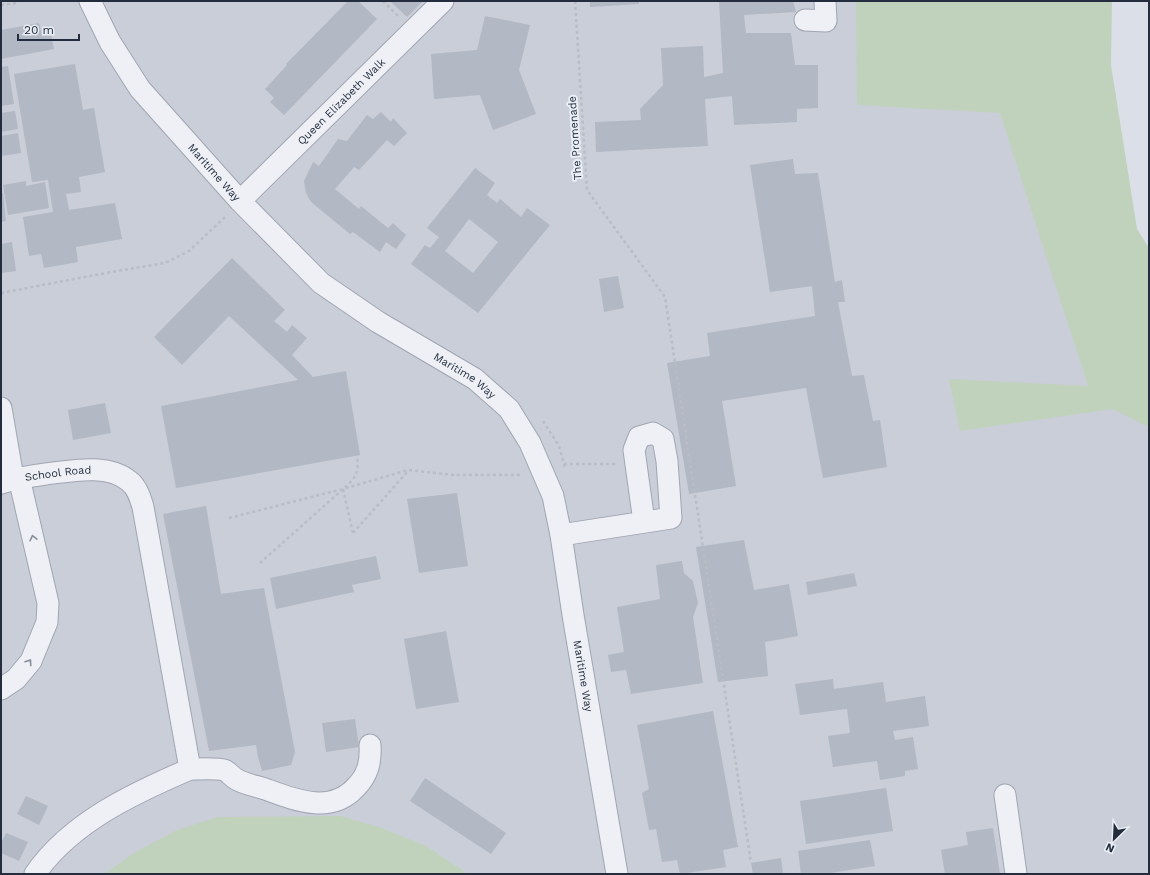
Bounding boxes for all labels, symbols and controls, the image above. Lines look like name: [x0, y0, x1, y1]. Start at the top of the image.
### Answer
scale bar: [18, 16, 79, 42]
text: 20 m: [24, 23, 54, 37]
street label: Queen Elizabeth Walk: [295, 55, 388, 147]
street label: The Promenade: [566, 96, 584, 180]
street label: Maritime Way: [185, 141, 244, 204]
street label: Maritime Way: [431, 350, 499, 401]
street label: School Road: [24, 463, 91, 484]
one-way arrow: [29, 535, 37, 541]
street label: Maritime Way: [571, 639, 596, 713]
one-way arrow: [24, 660, 31, 667]
north arrow: [1094, 819, 1134, 859]
text: N: [1104, 840, 1117, 855]

